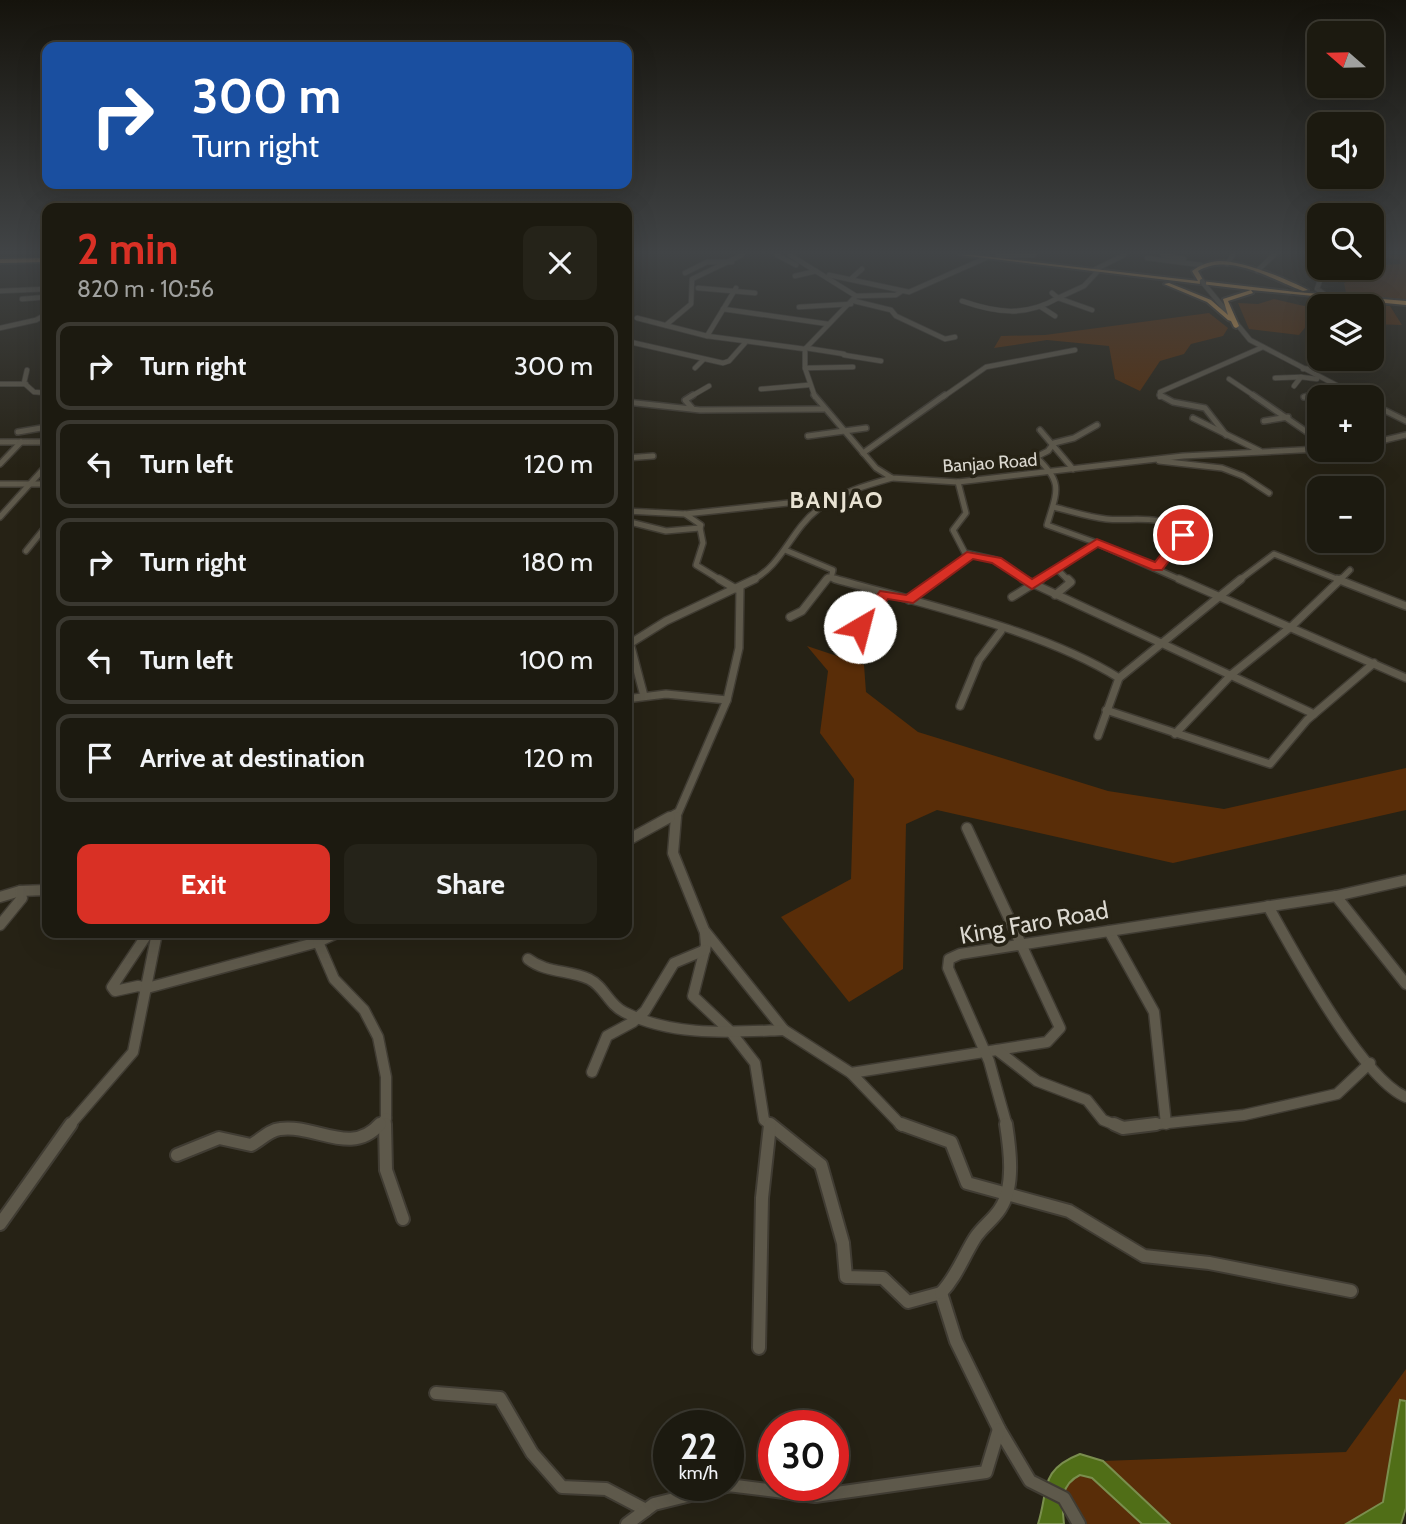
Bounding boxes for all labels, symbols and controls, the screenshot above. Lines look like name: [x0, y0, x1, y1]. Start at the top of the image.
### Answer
north arrow: [1307, 21, 1384, 98]
map controls: [1307, 21, 1384, 553]
text: 300 m: [192, 66, 341, 125]
icon: right: [77, 70, 168, 161]
button: sound: [1307, 112, 1384, 189]
text: Turn right: [192, 126, 319, 165]
button: search: [1307, 203, 1384, 280]
text: 2 min: [77, 223, 178, 275]
button: close: [523, 226, 597, 300]
text: 820 m · 10:56: [77, 275, 214, 303]
button: layers: [1307, 294, 1384, 371]
icon: right: [81, 347, 119, 385]
text: Turn right: [140, 350, 246, 382]
text: 300 m: [514, 350, 593, 382]
button: +: [1307, 385, 1384, 462]
icon: left: [81, 445, 119, 483]
text: Turn left: [140, 448, 233, 480]
text: 120 m: [524, 448, 593, 480]
street label: Banjao Road: [942, 449, 1038, 477]
button: −: [1307, 476, 1384, 553]
district label: BANJAO: [789, 486, 885, 514]
pin: [1153, 505, 1213, 565]
icon: arrive: [1164, 516, 1202, 554]
icon: right: [81, 543, 119, 581]
text: Turn right: [140, 546, 246, 578]
text: 180 m: [522, 546, 593, 578]
position arrow: [823, 590, 897, 664]
icon: left: [81, 641, 119, 679]
text: Turn left: [140, 644, 233, 676]
text: 100 m: [520, 644, 593, 676]
icon: arrive: [81, 739, 119, 777]
text: Arrive at destination: [140, 742, 365, 774]
text: 120 m: [524, 742, 593, 774]
button: Exit: [77, 844, 330, 924]
button: Share: [344, 844, 597, 924]
street label: King Faro Road: [957, 895, 1111, 950]
speed limit sign: 30: [758, 1410, 849, 1501]
text: 22: [680, 1425, 717, 1468]
text: km/h: [679, 1462, 718, 1484]

